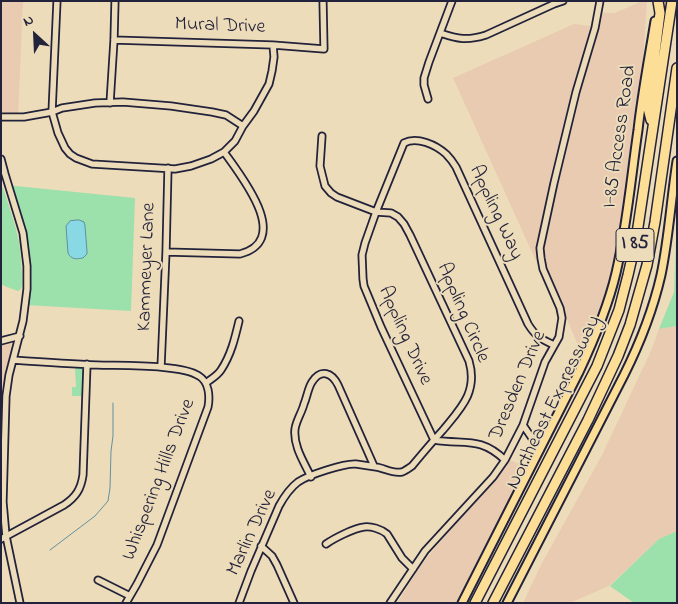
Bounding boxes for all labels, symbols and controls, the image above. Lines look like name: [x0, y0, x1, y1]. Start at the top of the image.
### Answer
text: N: [20, 9, 37, 32]
north arrow: [10, 10, 60, 60]
street label: Mural Drive: [174, 13, 266, 41]
street label: I-85 Access Road: [599, 64, 643, 210]
street label: Appling Way: [463, 162, 527, 264]
street label: Kammeyer Lane: [134, 202, 162, 332]
road number: I 85: [616, 228, 654, 262]
street label: Appling Circle: [430, 259, 494, 367]
street label: Appling Drive: [371, 283, 437, 389]
street label: Northeast Expressway: [502, 312, 608, 494]
street label: Dresden Drive: [485, 328, 553, 444]
street label: Whispering Hills Drive: [118, 396, 202, 564]
street label: Marlin Drive: [223, 486, 283, 580]

